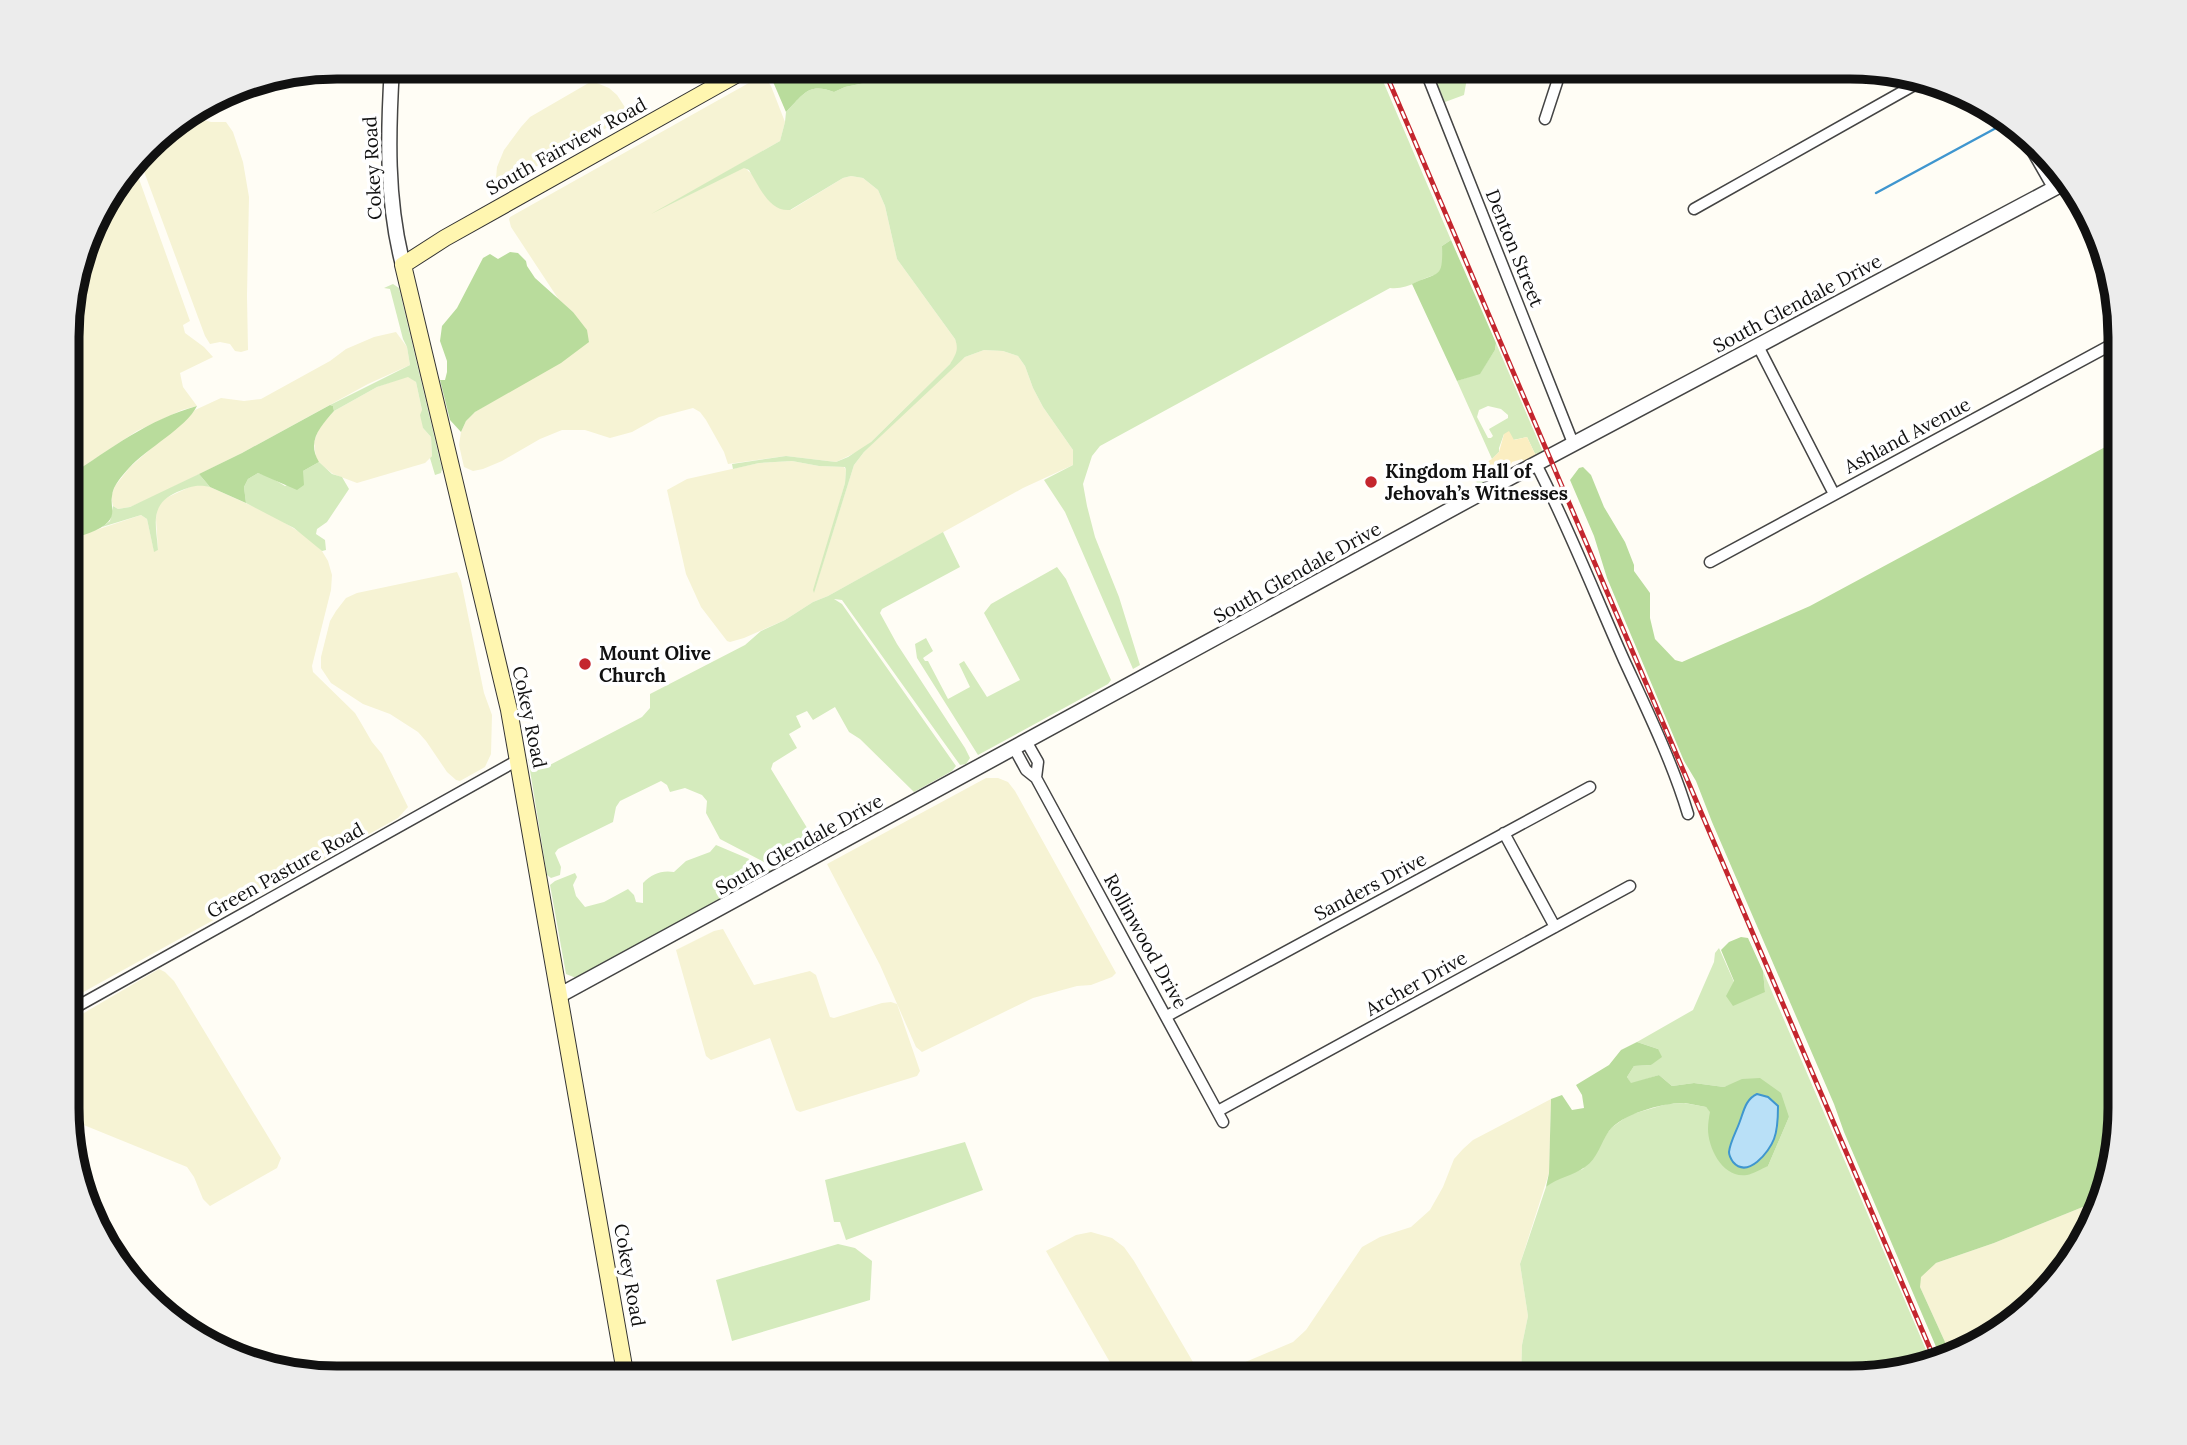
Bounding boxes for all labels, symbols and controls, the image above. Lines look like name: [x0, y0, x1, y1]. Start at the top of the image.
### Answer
street label: South Fairview Road: [482, 92, 650, 200]
street label: Cokey Road: [357, 116, 387, 220]
street label: Denton Street: [1481, 186, 1550, 311]
street label: South Glendale Drive: [1709, 248, 1885, 358]
street label: Ashland Avenue: [1839, 392, 1974, 479]
place label: Kingdom Hall of Jehovah’s Witnesses: [1385, 459, 1568, 505]
marker: Kingdom Hall of Jehovah’s Witnesses: [1363, 474, 1379, 490]
street label: South Glendale Drive: [1209, 516, 1385, 628]
place label: Mount Olive Church: [599, 641, 711, 687]
marker: Mount Olive Church: [577, 656, 593, 672]
street label: Cokey Road: [507, 664, 553, 770]
street label: South Glendale Drive: [711, 788, 887, 900]
street label: Green Pasture Road: [202, 817, 368, 923]
street label: Sanders Drive: [1310, 846, 1430, 926]
street label: Rollinwood Drive: [1099, 869, 1193, 1013]
street label: Archer Drive: [1360, 945, 1471, 1021]
street label: Cokey Road: [609, 1222, 651, 1328]

